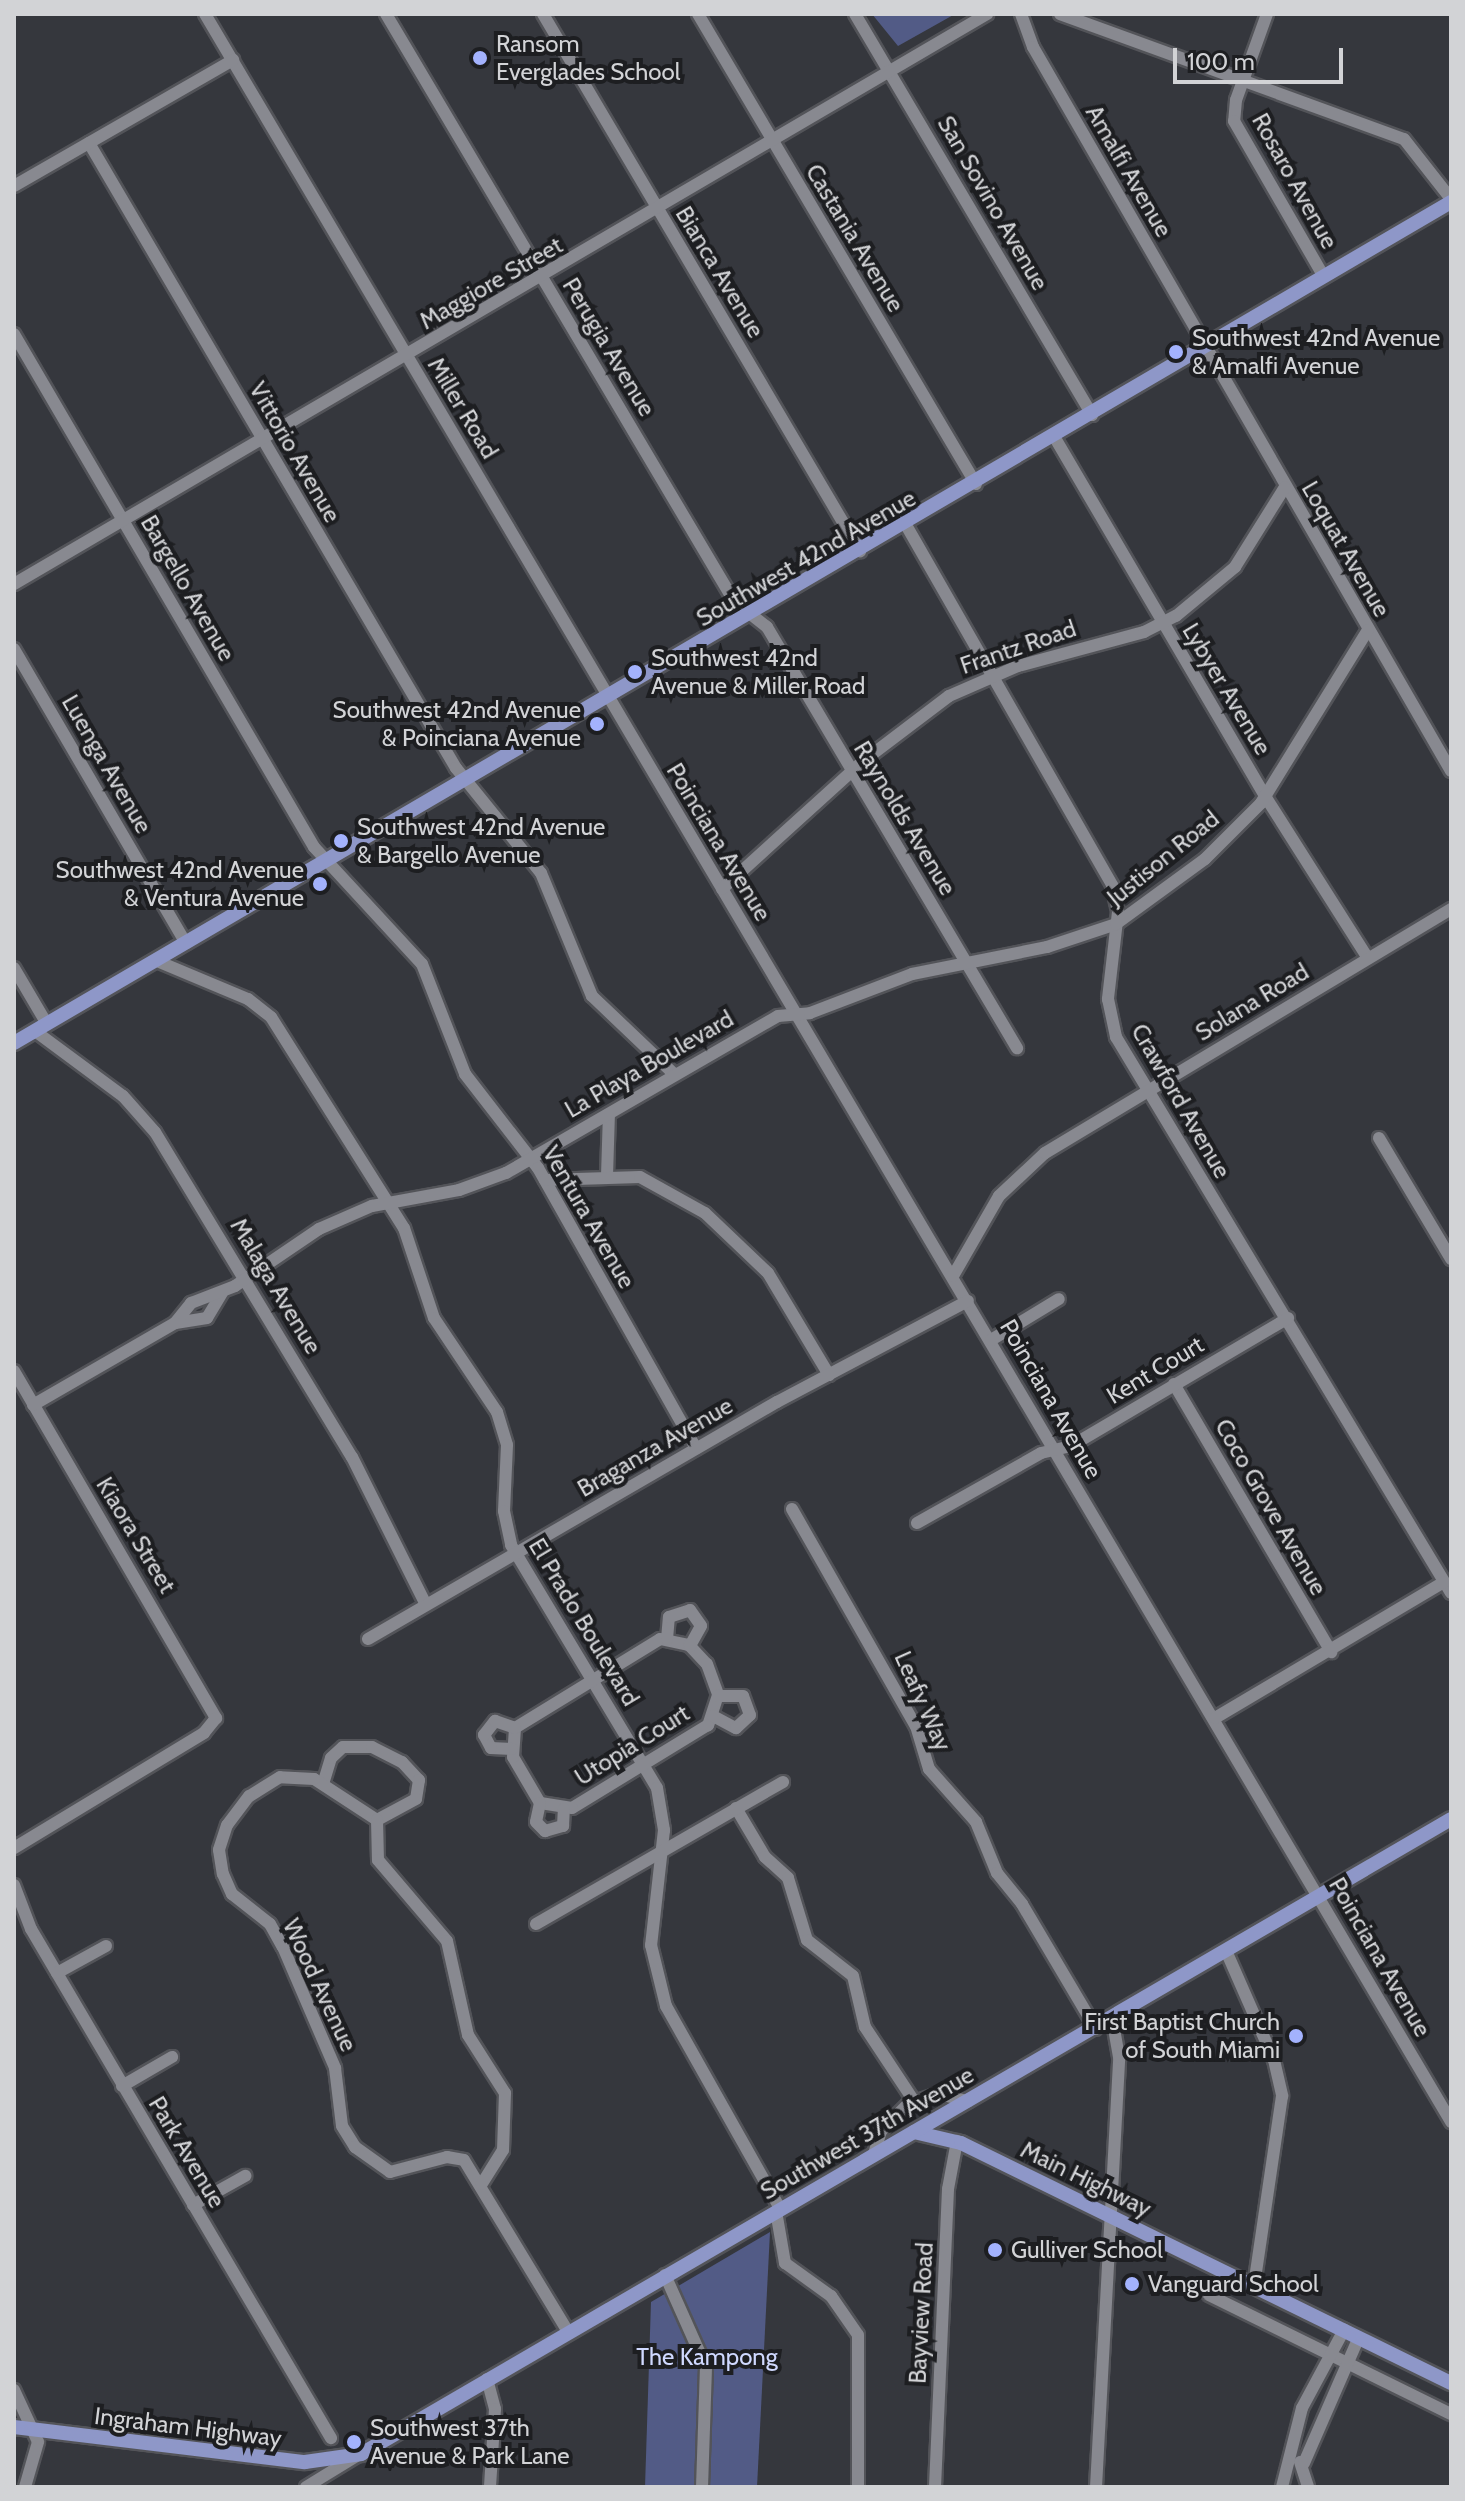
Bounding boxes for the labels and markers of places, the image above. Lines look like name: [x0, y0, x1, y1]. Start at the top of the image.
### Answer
place label: Ransom Everglades School: [496, 30, 680, 86]
marker: Ransom Everglades School: [471, 49, 489, 67]
place label: Southwest 42nd Avenue & Amalfi Avenue: [1192, 324, 1440, 380]
marker: Southwest 42nd Avenue & Amalfi Avenue: [1167, 343, 1185, 361]
place label: Southwest 42nd Avenue & Miller Road: [651, 644, 865, 700]
marker: Southwest 42nd Avenue & Miller Road: [626, 663, 644, 681]
place label: Southwest 42nd Avenue & Poinciana Avenue: [333, 696, 581, 752]
marker: Southwest 42nd Avenue & Poinciana Avenue: [588, 715, 606, 733]
place label: Southwest 42nd Avenue & Bargello Avenue: [357, 813, 605, 869]
marker: Southwest 42nd Avenue & Bargello Avenue: [332, 832, 350, 850]
place label: Southwest 42nd Avenue & Ventura Avenue: [56, 856, 304, 912]
marker: Southwest 42nd Avenue & Ventura Avenue: [311, 875, 329, 893]
place label: First Baptist Church of South Miami: [1084, 2008, 1280, 2064]
marker: First Baptist Church of South Miami: [1287, 2027, 1305, 2045]
place label: Gulliver School: [1011, 2236, 1163, 2264]
marker: Gulliver School: [986, 2241, 1004, 2259]
place label: Vanguard School: [1148, 2270, 1319, 2298]
marker: Vanguard School: [1123, 2275, 1141, 2293]
place label: Southwest 37th Avenue & Park Lane: [370, 2414, 569, 2470]
marker: Southwest 37th Avenue & Park Lane: [345, 2433, 363, 2451]

